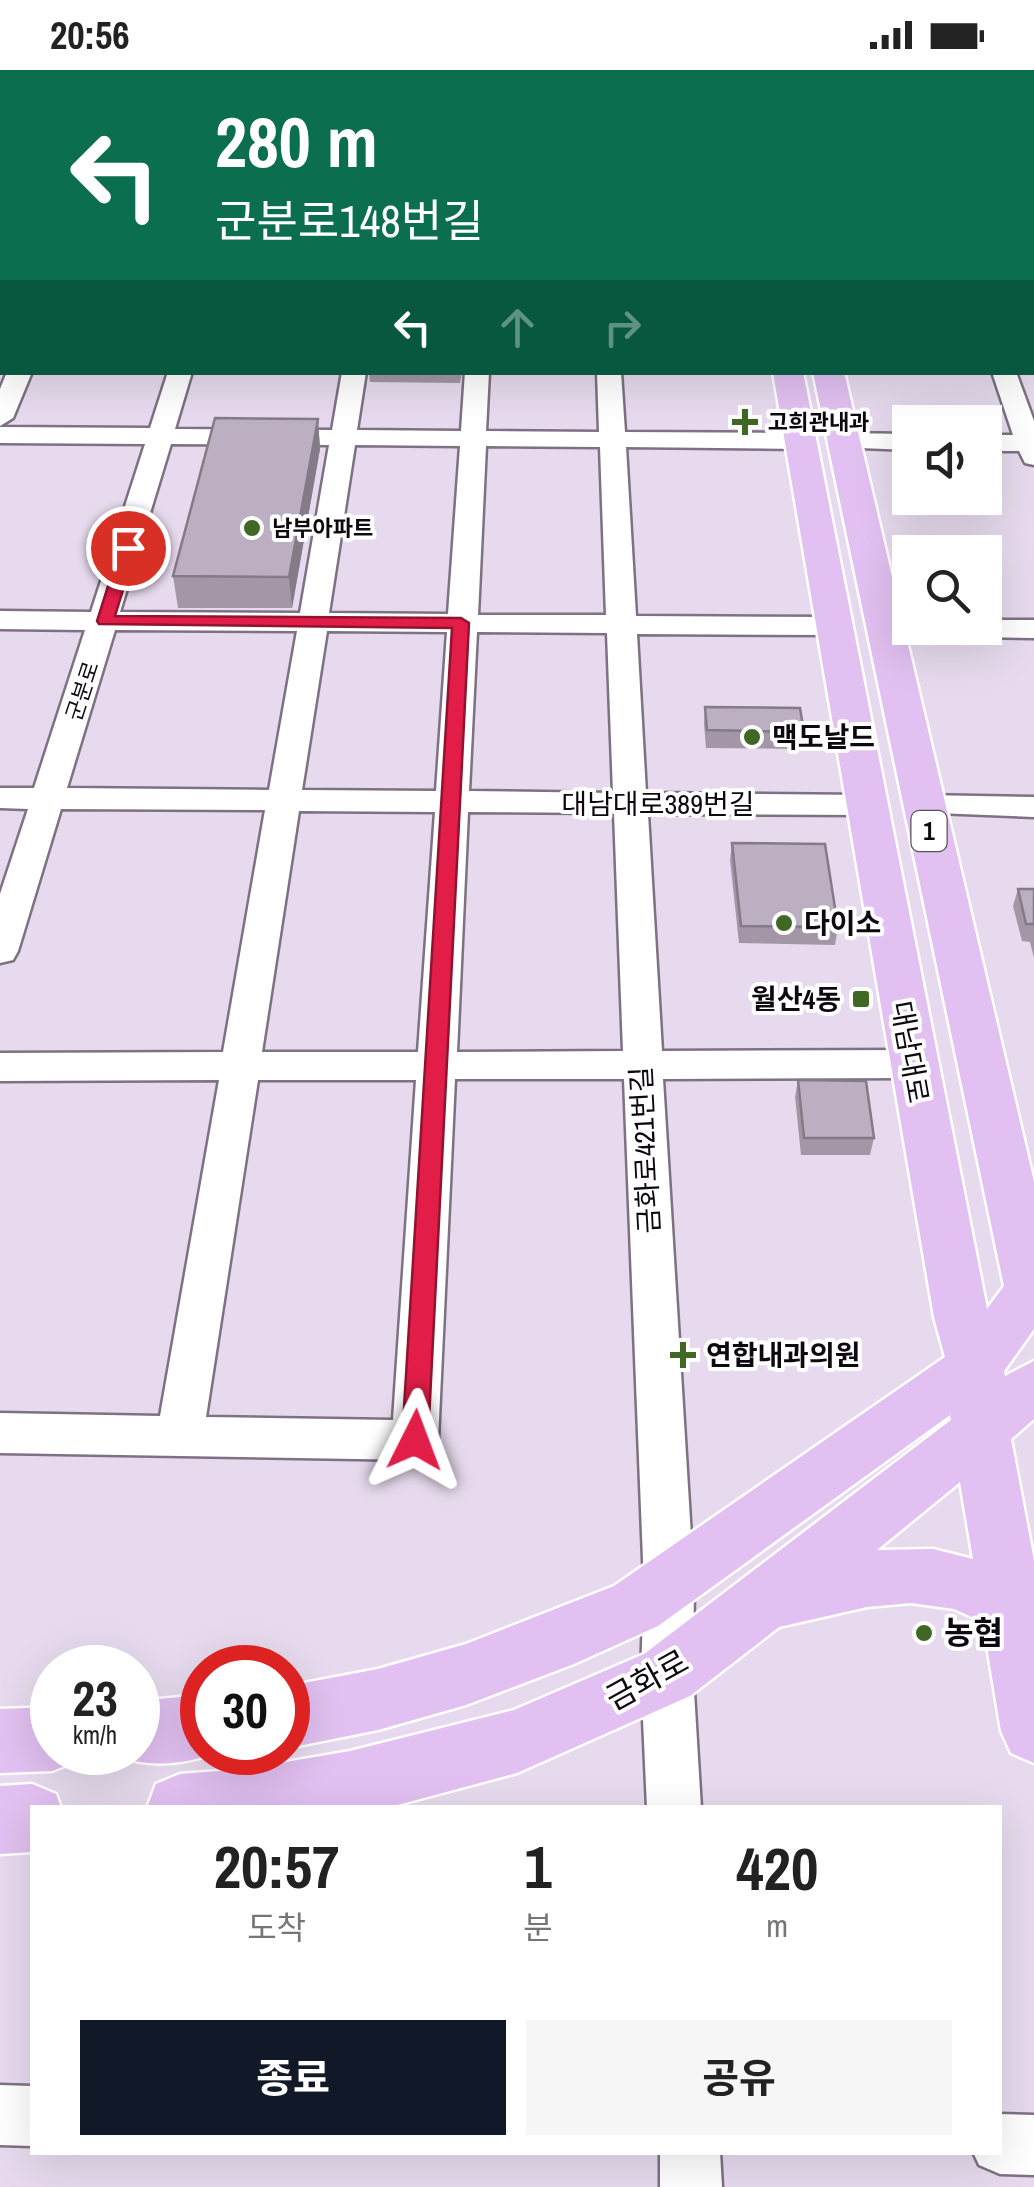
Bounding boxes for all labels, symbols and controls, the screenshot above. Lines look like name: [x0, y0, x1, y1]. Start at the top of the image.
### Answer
text: 20:56: [50, 10, 130, 61]
text: 280 m: [215, 95, 378, 189]
icon: left: [50, 110, 180, 240]
text: 군분로148번길: [215, 190, 484, 251]
icon: left: [385, 300, 440, 355]
icon: ahead: [490, 300, 545, 355]
icon: right: [595, 300, 650, 355]
map controls: [892, 405, 1002, 645]
button: sound: [892, 405, 1002, 515]
place label: 고희관내과: [768, 407, 869, 437]
marker: 고희관내과: [732, 409, 758, 435]
pin: [86, 506, 171, 591]
place label: 남부아파트: [272, 513, 373, 543]
marker: 남부아파트: [241, 517, 263, 539]
icon: arrive: [101, 521, 156, 576]
button: search: [892, 535, 1002, 645]
street label: 군분로: [58, 657, 106, 725]
place label: 맥도날드: [772, 718, 875, 756]
marker: 맥도날드: [741, 726, 763, 748]
street label: 대남대로389번길: [562, 785, 754, 823]
road number: 1: [912, 811, 946, 851]
place label: 다이소: [804, 904, 881, 942]
marker: 다이소: [773, 912, 795, 934]
place label: 월산4동: [751, 980, 841, 1018]
marker: 월산4동: [850, 988, 872, 1010]
street label: 대남대로: [882, 998, 938, 1106]
street label: 금화로421번길: [622, 1066, 668, 1234]
place label: 연합내과의원: [706, 1336, 861, 1374]
marker: 연합내과의원: [670, 1342, 696, 1368]
position arrow: [363, 1388, 467, 1492]
place label: 농협: [944, 1611, 1003, 1654]
marker: 농협: [913, 1622, 935, 1644]
street label: 금화로: [598, 1639, 696, 1720]
speed limit sign: 30: [180, 1645, 310, 1775]
text: 23: [72, 1664, 118, 1732]
text: km/h: [73, 1718, 117, 1752]
text: 20:57: [214, 1826, 339, 1907]
text: 1: [524, 1826, 552, 1907]
text: 420: [736, 1828, 818, 1909]
text: m: [766, 1904, 788, 1947]
text: 도착: [247, 1906, 306, 1949]
text: 분: [523, 1906, 553, 1949]
button: 종료: [80, 2020, 506, 2135]
button: 공유: [526, 2020, 952, 2135]

